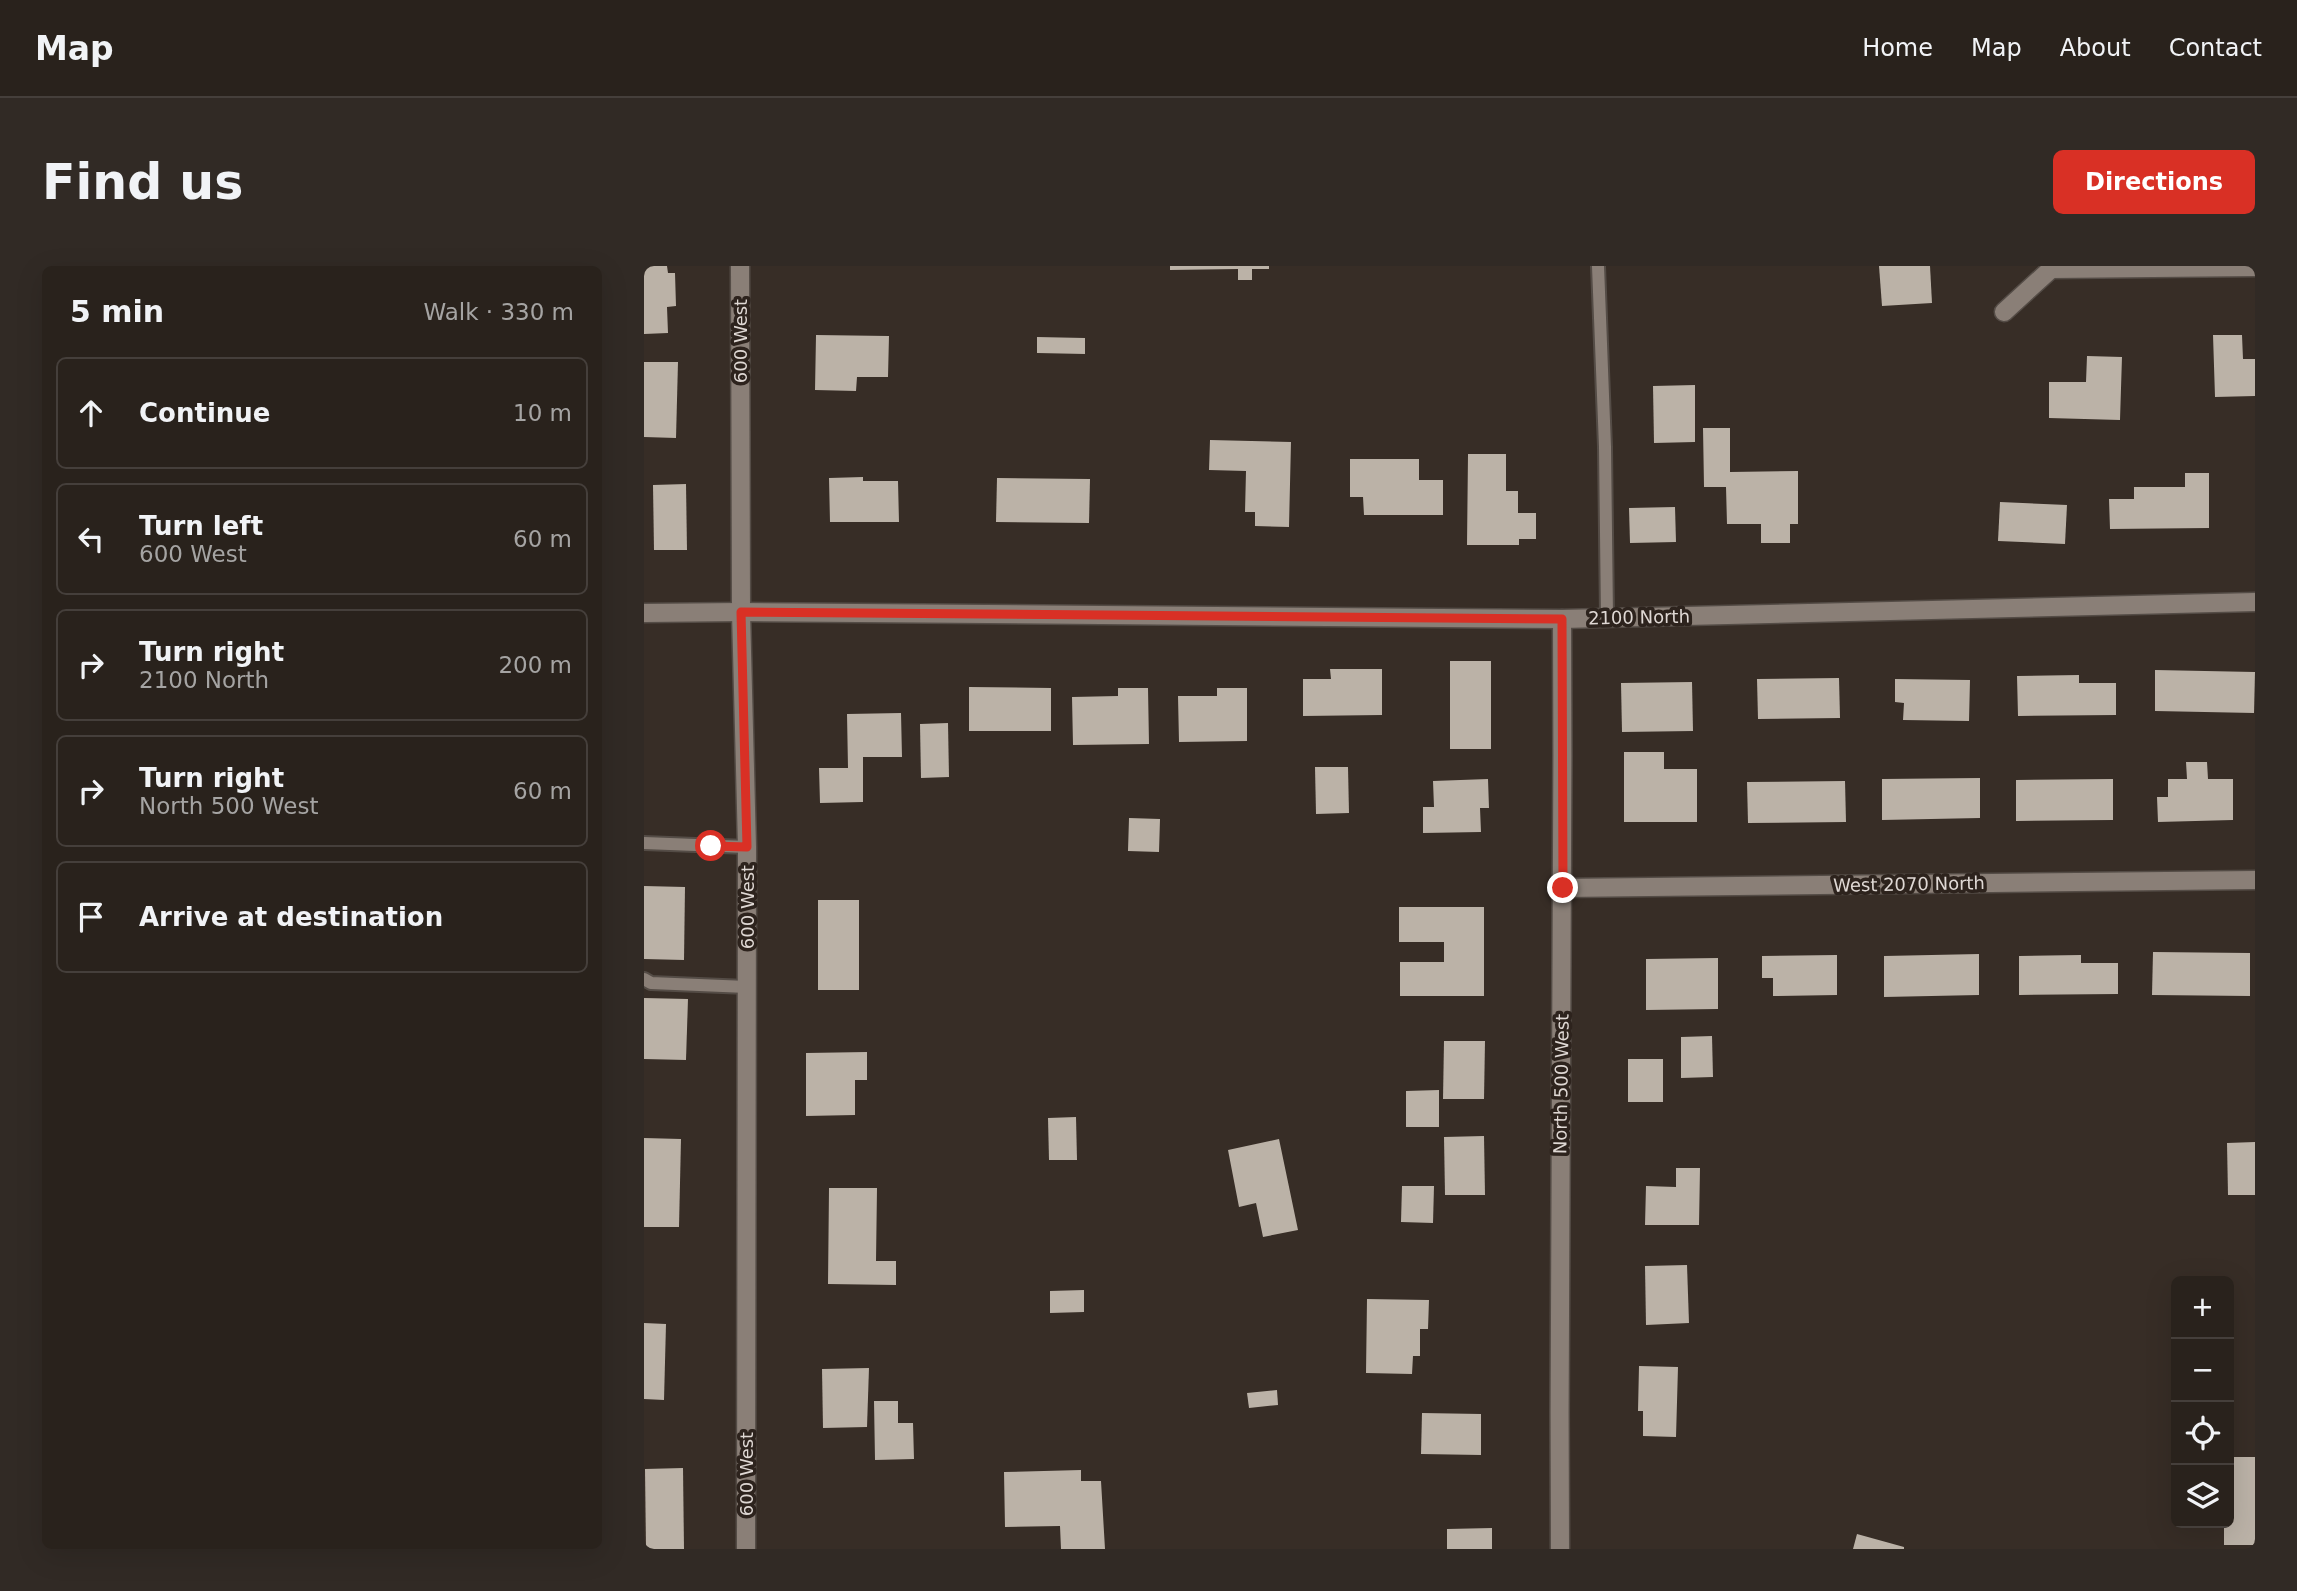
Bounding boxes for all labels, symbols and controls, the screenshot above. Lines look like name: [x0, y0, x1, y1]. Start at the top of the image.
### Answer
text: Map: [35, 29, 114, 68]
text: Home: [1862, 34, 1933, 62]
text: Map: [1971, 34, 2022, 62]
text: About: [2060, 34, 2131, 62]
text: Contact: [2169, 34, 2262, 62]
button: Directions: [2053, 150, 2255, 214]
text: Find us: [42, 154, 243, 211]
text: 5 min: [70, 294, 164, 329]
text: Walk · 330 m: [423, 299, 574, 325]
street label: 600 West: [730, 299, 751, 383]
icon: ahead: [72, 394, 110, 432]
text: Continue: [139, 398, 270, 428]
text: 10 m: [513, 400, 572, 426]
text: Turn left: [139, 511, 263, 541]
icon: left: [72, 520, 110, 558]
text: 60 m: [513, 526, 572, 552]
text: 600 West: [139, 541, 247, 567]
street label: 2100 North: [1588, 606, 1690, 628]
text: Turn right: [139, 637, 284, 667]
icon: right: [72, 646, 110, 684]
text: 200 m: [498, 652, 572, 678]
text: 2100 North: [139, 667, 269, 693]
text: Turn right: [139, 763, 284, 793]
icon: right: [72, 772, 110, 810]
text: 60 m: [513, 778, 572, 804]
text: North 500 West: [139, 793, 318, 819]
route start: [695, 830, 726, 861]
street label: 600 West: [737, 865, 758, 949]
route end: [1547, 872, 1578, 903]
street label: West 2070 North: [1833, 872, 1985, 896]
icon: arrive: [72, 898, 110, 936]
text: Arrive at destination: [139, 902, 443, 932]
street label: North 500 West: [1549, 1014, 1573, 1154]
map controls: [2171, 1276, 2234, 1528]
button: +: [2171, 1276, 2234, 1339]
button: −: [2171, 1339, 2234, 1402]
button: locate: [2171, 1402, 2234, 1465]
street label: 600 West: [736, 1432, 757, 1516]
button: layers: [2171, 1465, 2234, 1528]

